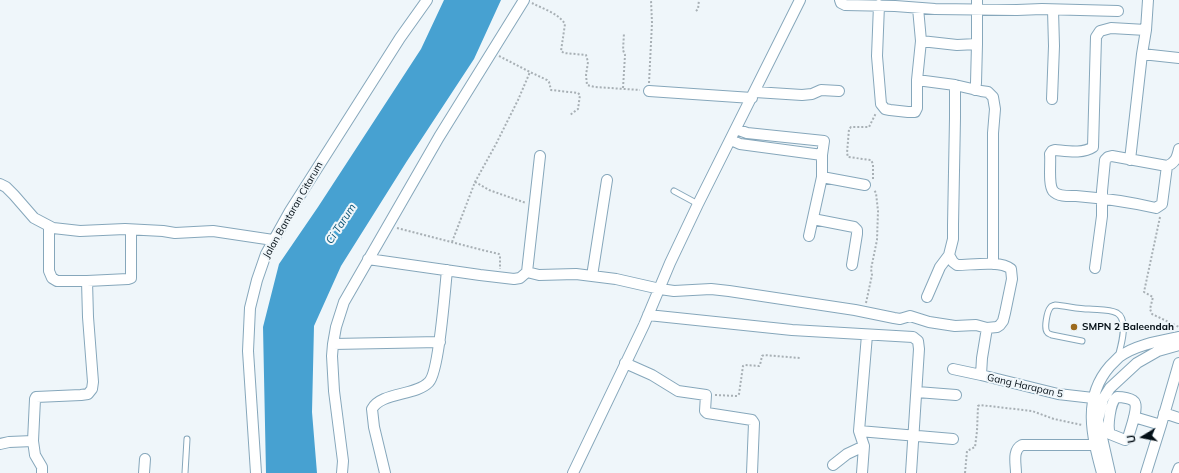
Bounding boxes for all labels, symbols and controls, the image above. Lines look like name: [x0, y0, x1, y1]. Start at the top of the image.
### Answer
street label: Jalan Bantaran Citarum: [260, 160, 326, 260]
water label: Ci Tarum: [323, 201, 359, 247]
place label: SMPN 2 Baleendah: [1082, 321, 1174, 333]
marker: SMPN 2 Baleendah: [1069, 322, 1079, 332]
street label: Gang Harapan 5: [986, 371, 1064, 401]
north arrow: [1123, 417, 1163, 457]
text: U: [1124, 434, 1139, 444]

